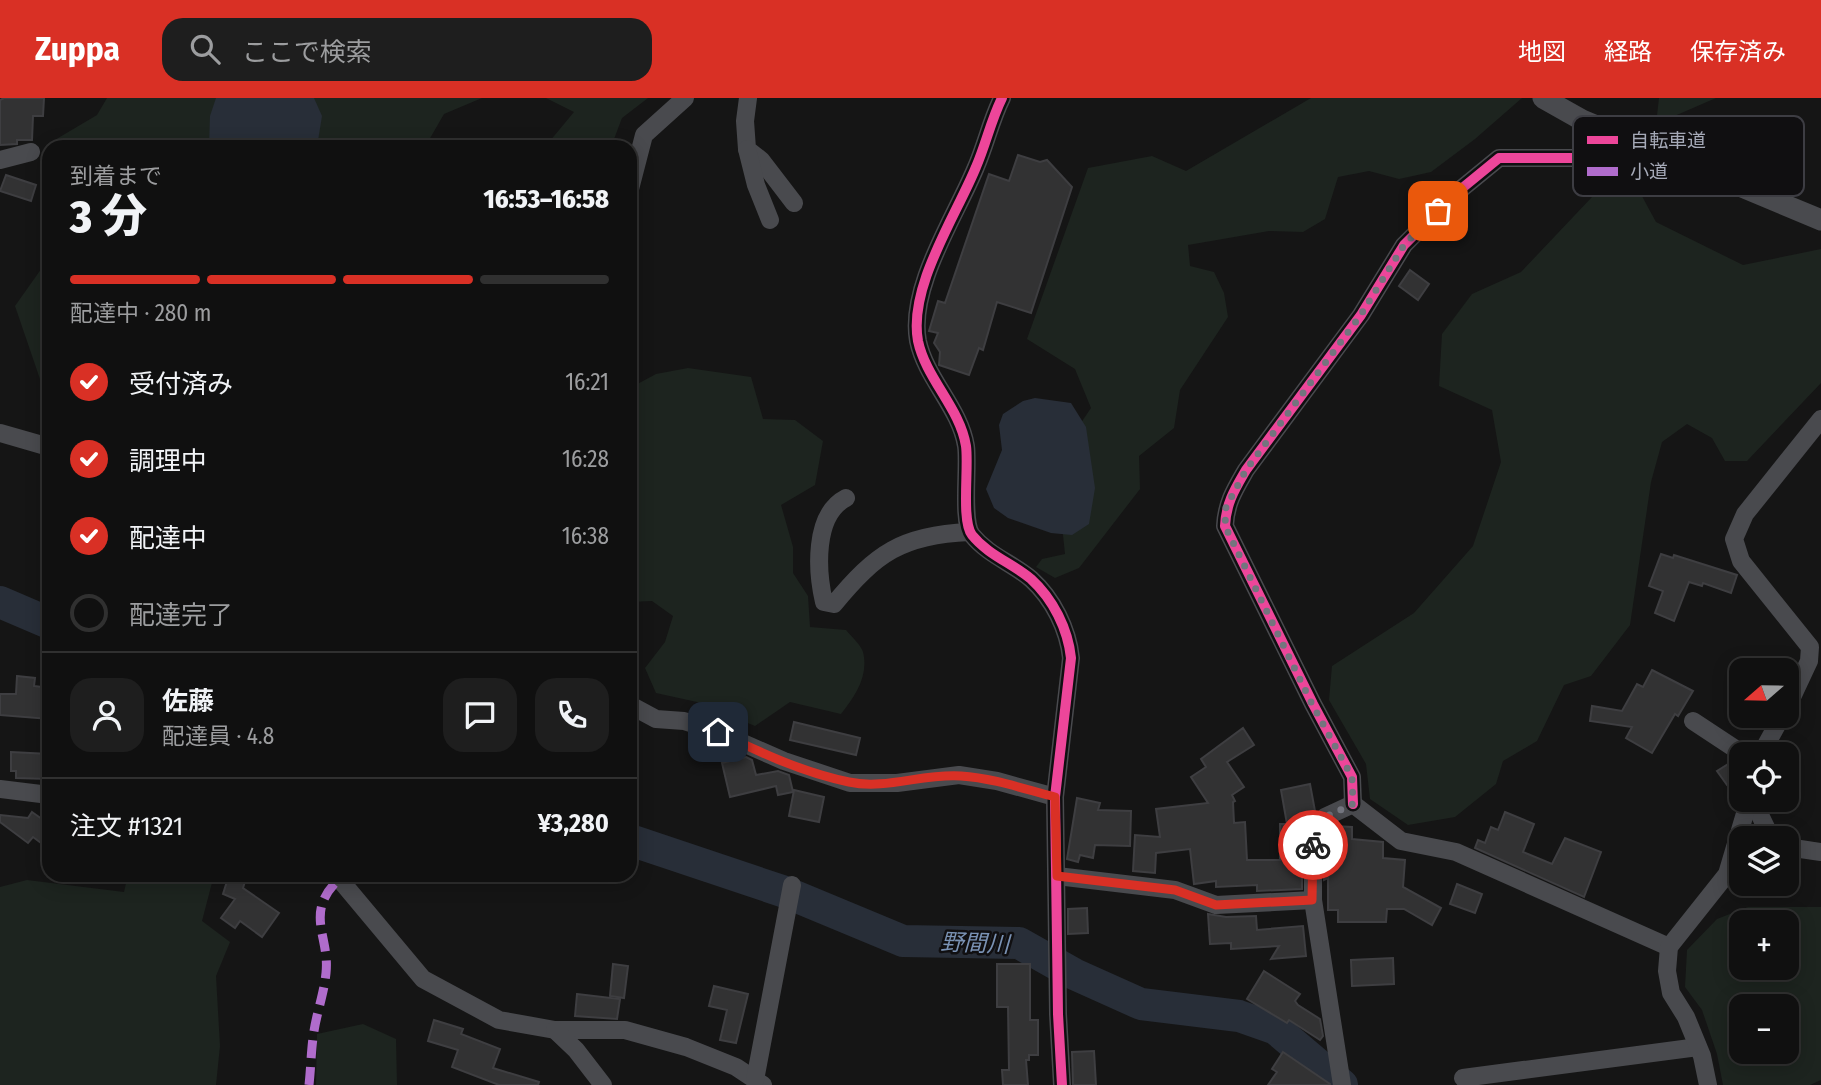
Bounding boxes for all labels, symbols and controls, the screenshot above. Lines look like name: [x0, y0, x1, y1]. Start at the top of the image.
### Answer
search box: [162, 18, 652, 81]
text: Zuppa: [35, 29, 120, 69]
icon: search: [186, 30, 224, 68]
text: ここで検索: [242, 37, 372, 68]
text: 地図: [1518, 38, 1566, 66]
text: 経路: [1604, 38, 1652, 66]
text: 保存済み: [1690, 38, 1786, 66]
legend: [1573, 116, 1804, 196]
text: 自転車道: [1630, 129, 1706, 152]
text: 小道: [1630, 160, 1668, 183]
text: 到着まで: [70, 162, 162, 190]
pin: [1408, 181, 1468, 241]
text: 16:53–16:58: [484, 184, 609, 215]
text: 3 分: [70, 189, 147, 244]
icon: bag: [1419, 192, 1457, 230]
text: 配達中 · 280 m: [70, 299, 211, 327]
icon: check: [70, 363, 108, 401]
text: 16:21: [565, 368, 609, 396]
text: 受付済み: [129, 369, 233, 400]
icon: check: [70, 440, 108, 478]
text: 16:28: [562, 445, 609, 473]
text: 調理中: [129, 446, 207, 477]
icon: check: [70, 517, 108, 555]
text: 16:38: [562, 522, 609, 550]
text: 配達中: [129, 523, 207, 554]
text: 配達完了: [129, 600, 233, 631]
north arrow: [1729, 658, 1799, 728]
map controls: [1729, 658, 1799, 1064]
button: person: [70, 678, 144, 752]
button: chat: [443, 678, 517, 752]
button: phone: [535, 678, 609, 752]
text: 佐藤: [162, 686, 214, 717]
pin: [688, 702, 748, 762]
icon: home: [699, 713, 737, 751]
text: 配達員 · 4.8: [162, 722, 274, 750]
button: locate: [1729, 742, 1799, 812]
text: ¥3,280: [538, 808, 609, 839]
courier: [1278, 810, 1348, 880]
text: 注文 #1321: [70, 811, 183, 842]
icon: bike: [1294, 826, 1332, 864]
button: layers: [1729, 826, 1799, 896]
button: +: [1729, 910, 1799, 980]
water label: 野間川: [940, 928, 1013, 958]
button: −: [1729, 994, 1799, 1064]

